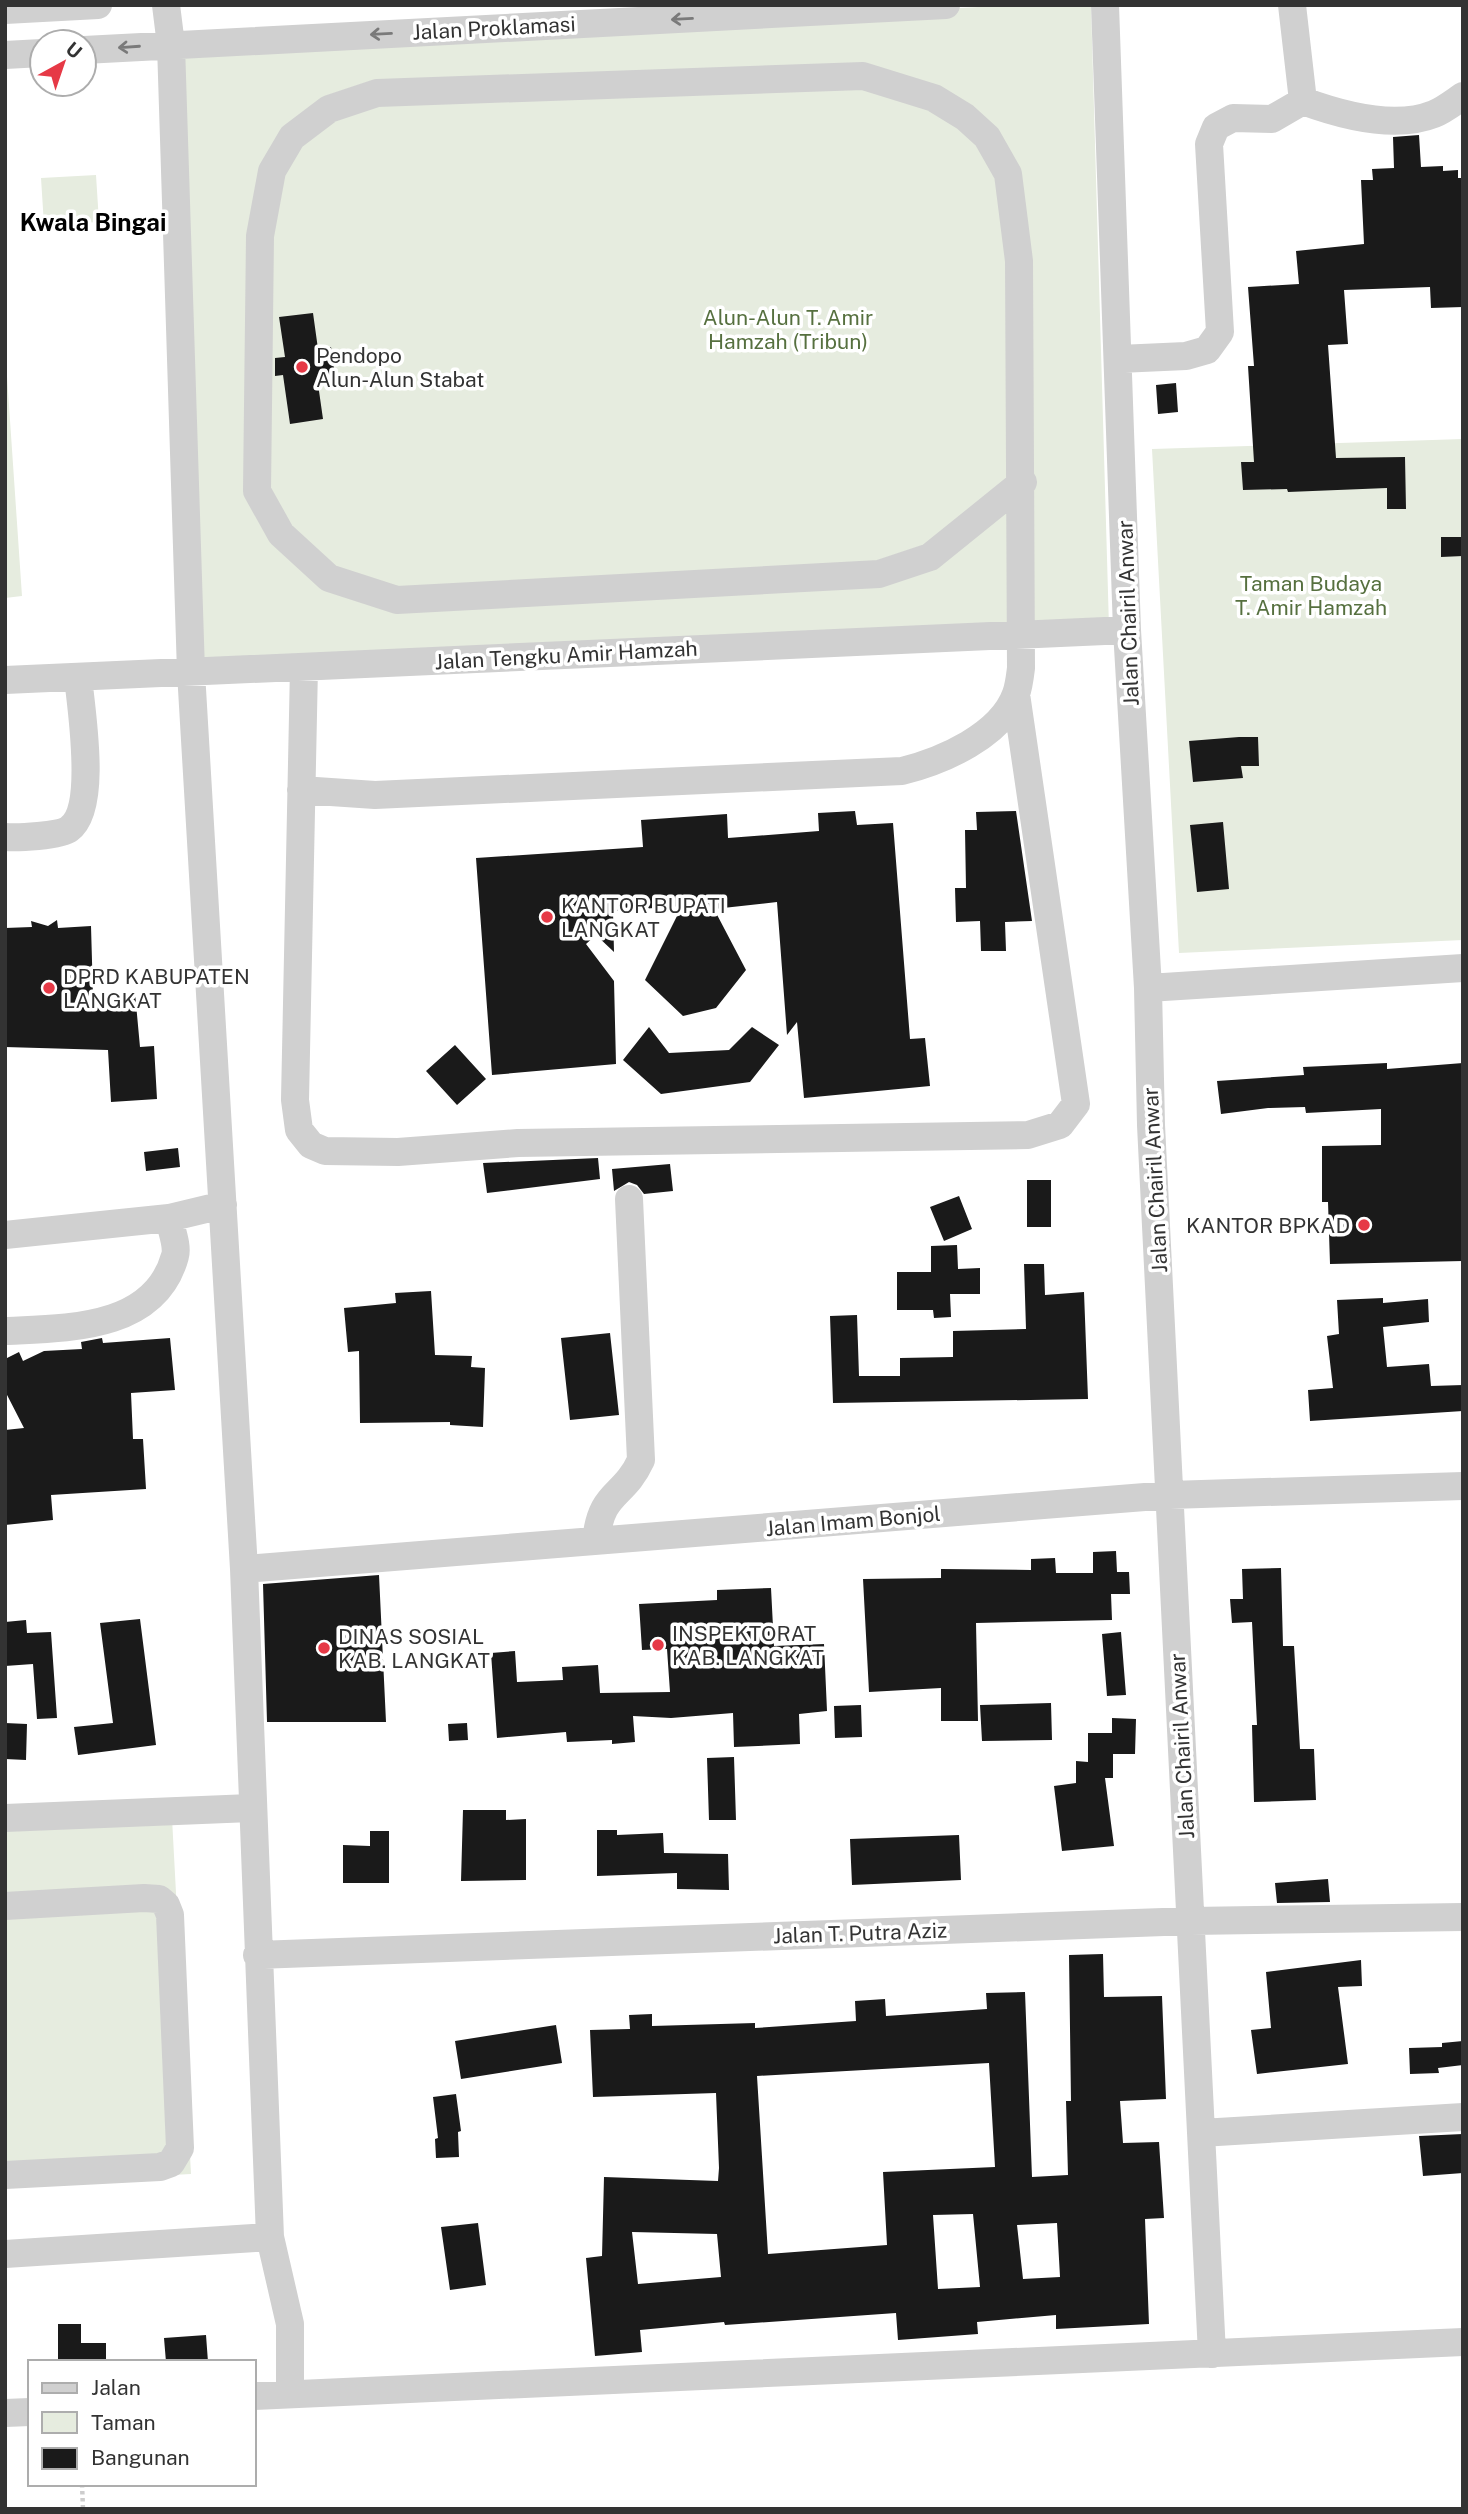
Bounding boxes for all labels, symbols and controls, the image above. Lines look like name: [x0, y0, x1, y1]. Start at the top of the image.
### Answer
street label: Jalan Proklamasi: [412, 11, 576, 45]
one-way arrow: [670, 12, 693, 25]
north arrow: [28, 28, 98, 98]
one-way arrow: [370, 28, 393, 41]
text: U: [62, 37, 86, 63]
one-way arrow: [118, 41, 141, 54]
district label: Kwala Bingai: [20, 208, 166, 236]
park label: Alun-Alun T. Amir Hamzah (Tribun): [703, 305, 873, 354]
place label: Pendopo Alun-Alun Stabat: [316, 343, 484, 392]
marker: Pendopo Alun-Alun Stabat: [294, 359, 310, 375]
street label: Jalan Chairil Anwar: [1112, 520, 1144, 706]
park label: Taman Budaya T. Amir Hamzah: [1235, 571, 1387, 620]
street label: Jalan Tengku Amir Hamzah: [434, 636, 698, 674]
place label: KANTOR BUPATI LANGKAT: [561, 893, 726, 942]
marker: KANTOR BUPATI LANGKAT: [539, 909, 555, 925]
place label: DPRD KABUPATEN LANGKAT: [63, 964, 250, 1013]
marker: DPRD KABUPATEN LANGKAT: [41, 980, 57, 996]
street label: Jalan Chairil Anwar: [1138, 1086, 1172, 1274]
place label: KANTOR BPKAD: [1186, 1213, 1350, 1238]
marker: KANTOR BPKAD: [1356, 1217, 1372, 1233]
street label: Jalan Imam Bonjol: [764, 1501, 942, 1541]
place label: INSPEKTORAT KAB. LANGKAT: [672, 1621, 824, 1670]
place label: DINAS SOSIAL KAB. LANGKAT: [338, 1624, 490, 1673]
marker: INSPEKTORAT KAB. LANGKAT: [650, 1637, 666, 1653]
marker: DINAS SOSIAL KAB. LANGKAT: [316, 1640, 332, 1656]
street label: Jalan Chairil Anwar: [1165, 1652, 1199, 1840]
street label: Jalan T. Putra Aziz: [773, 1917, 947, 1949]
legend: [28, 2360, 256, 2486]
text: Jalan: [91, 2375, 141, 2400]
text: Taman: [91, 2410, 156, 2435]
text: Bangunan: [91, 2445, 190, 2470]

